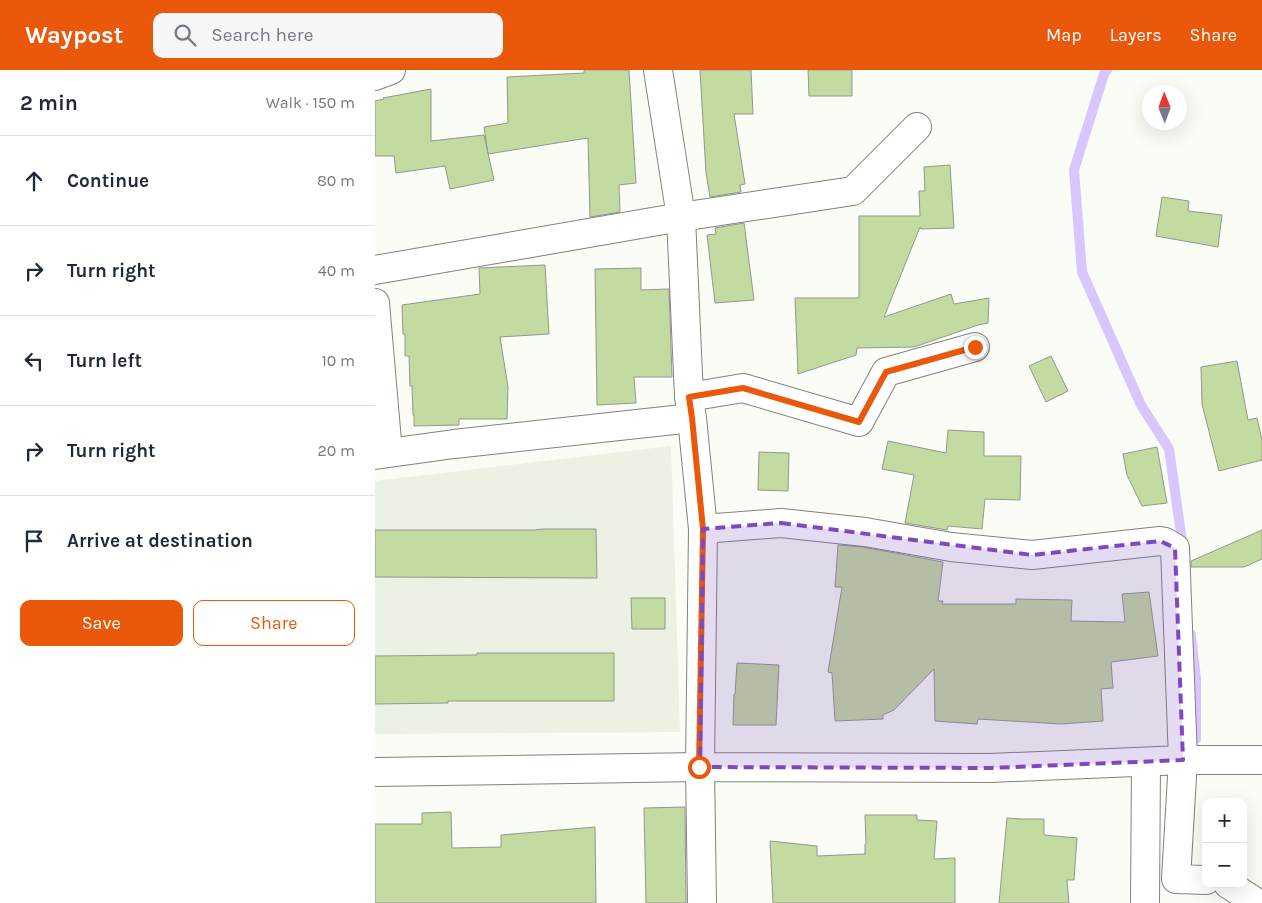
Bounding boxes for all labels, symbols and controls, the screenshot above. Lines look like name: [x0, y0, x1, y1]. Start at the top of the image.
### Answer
search box: [153, 13, 503, 58]
text: Waypost: [25, 21, 123, 49]
icon: search: [171, 21, 199, 49]
text: Search here: [211, 24, 313, 46]
text: Map: [1046, 24, 1082, 46]
text: Layers: [1110, 24, 1162, 46]
text: Share: [1190, 24, 1237, 46]
north arrow: [1142, 85, 1187, 130]
text: 2 min: [20, 91, 78, 115]
text: Walk · 150 m: [266, 93, 355, 112]
icon: ahead: [20, 167, 48, 195]
text: Continue: [67, 170, 149, 192]
text: 80 m: [317, 171, 355, 190]
icon: right: [20, 257, 48, 285]
text: Turn right: [67, 260, 156, 282]
text: 40 m: [318, 261, 355, 280]
route end: [964, 336, 987, 359]
icon: left: [20, 347, 48, 375]
text: Turn left: [67, 350, 142, 372]
text: 10 m: [321, 351, 355, 370]
icon: right: [20, 437, 48, 465]
text: Turn right: [67, 440, 156, 462]
text: 20 m: [317, 441, 355, 460]
icon: arrive: [20, 527, 48, 555]
text: Arrive at destination: [67, 530, 253, 552]
button: Save: [20, 600, 183, 646]
button: Share: [193, 600, 355, 646]
route start: [688, 756, 711, 779]
map controls: [1202, 798, 1247, 888]
button: +: [1202, 798, 1247, 843]
button: −: [1202, 843, 1247, 888]

